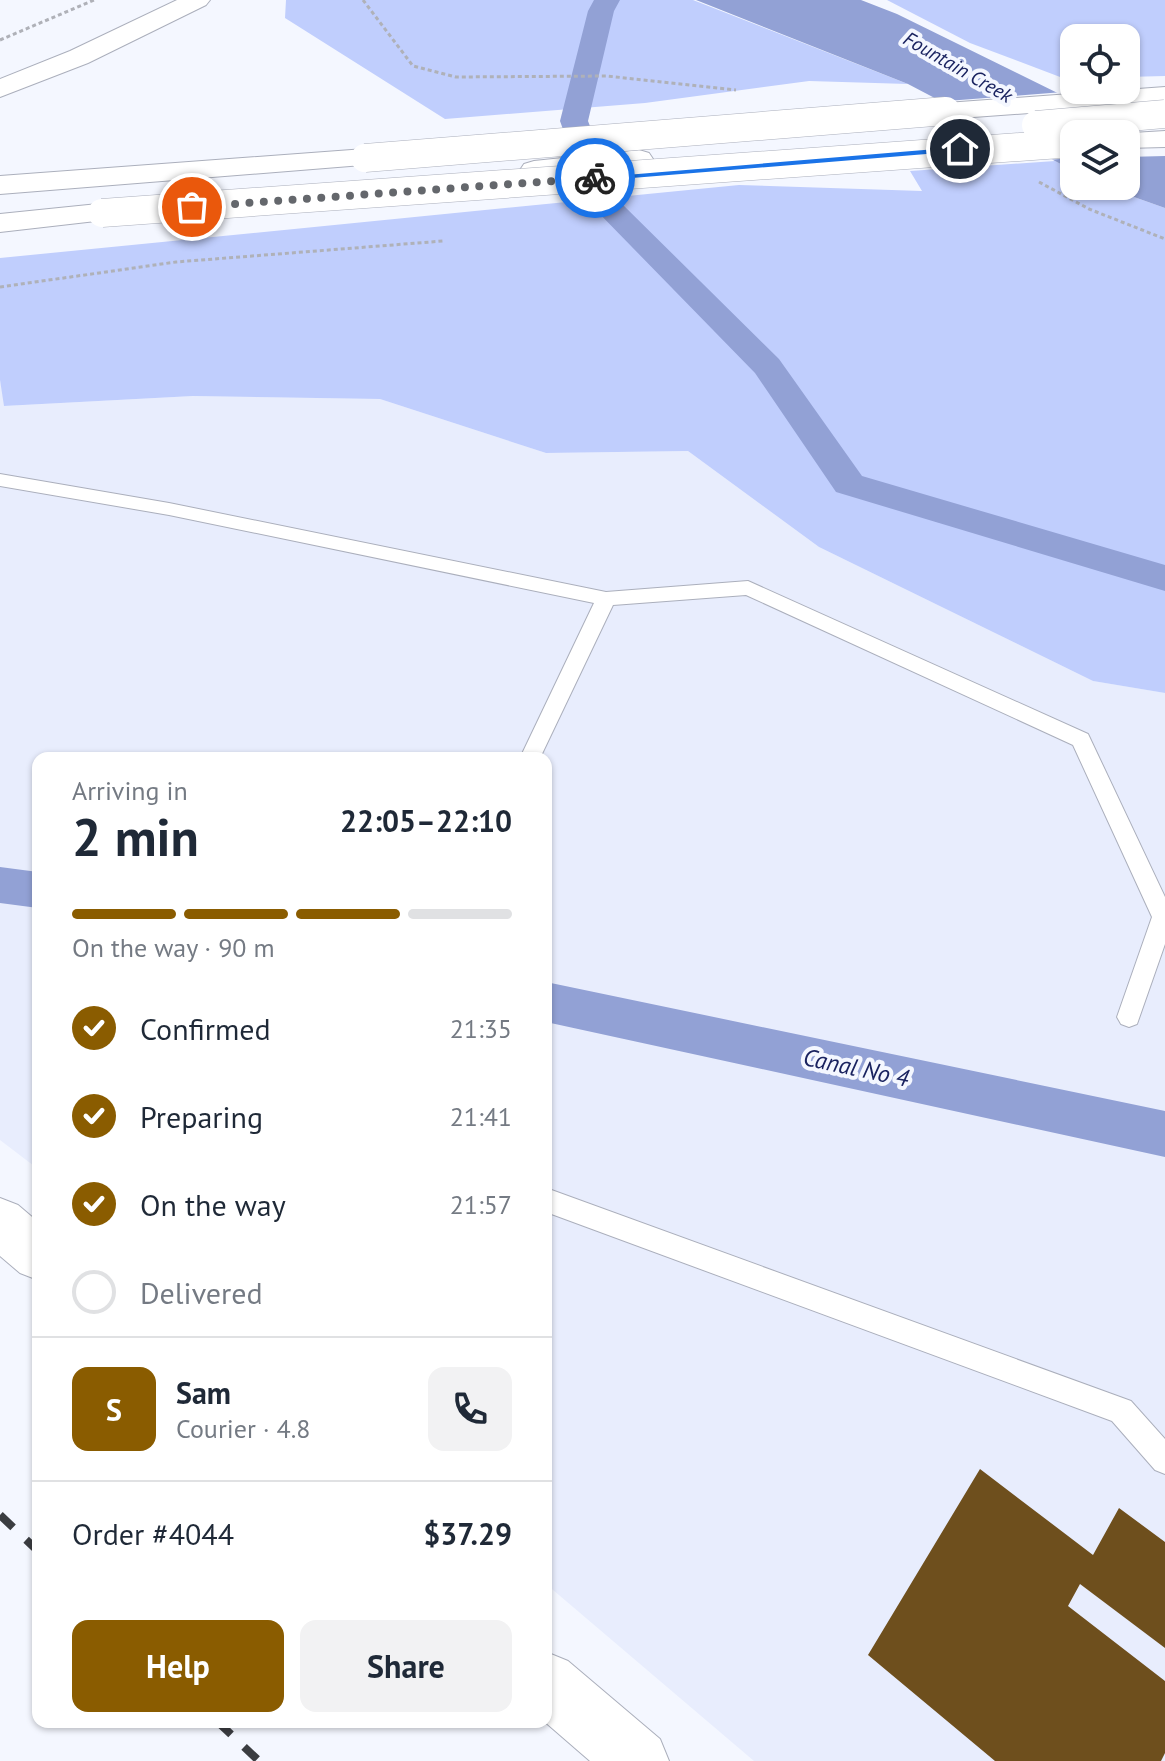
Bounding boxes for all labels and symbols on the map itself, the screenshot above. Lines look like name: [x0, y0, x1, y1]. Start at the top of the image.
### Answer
water label: Fountain Creek: [899, 25, 1018, 109]
pin: [926, 115, 994, 183]
courier: [555, 138, 635, 218]
pin: [158, 173, 226, 241]
water label: Canal No 4: [800, 1041, 912, 1094]

